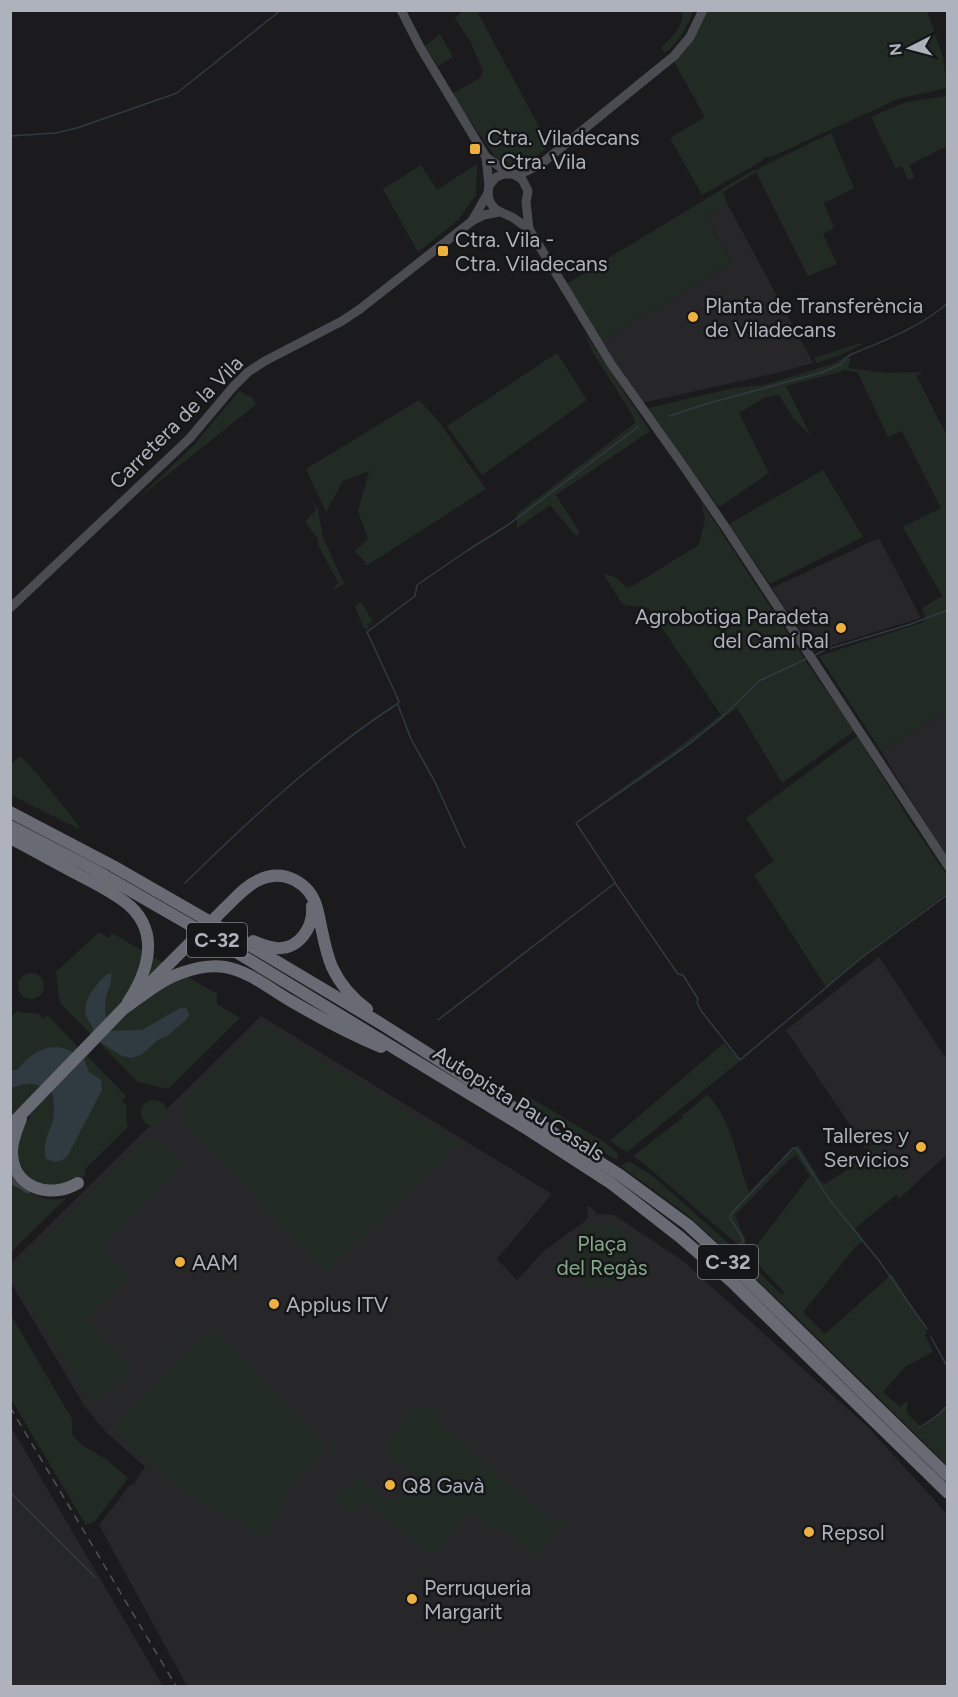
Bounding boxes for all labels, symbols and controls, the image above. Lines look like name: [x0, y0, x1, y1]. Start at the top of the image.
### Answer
north arrow: [880, 18, 940, 78]
text: N: [885, 42, 906, 57]
place label: Ctra. Viladecans - Ctra. Vila: [487, 125, 640, 174]
marker: Ctra. Viladecans - Ctra. Vila: [468, 142, 482, 156]
place label: Ctra. Vila - Ctra. Viladecans: [455, 227, 608, 276]
marker: Ctra. Vila - Ctra. Viladecans: [436, 244, 450, 258]
place label: Planta de Transferència de Viladecans: [705, 293, 923, 342]
marker: Planta de Transferència de Viladecans: [686, 310, 700, 324]
street label: Carretera de la Vila: [104, 350, 248, 494]
place label: Agrobotiga Paradeta del Camí Ral: [635, 604, 829, 653]
marker: Agrobotiga Paradeta del Camí Ral: [834, 621, 848, 635]
road number: C-32: [187, 923, 247, 957]
street label: Autopista Pau Casals: [429, 1040, 609, 1166]
place label: Talleres y Servicios: [823, 1123, 909, 1172]
marker: Talleres y Servicios: [914, 1140, 928, 1154]
park label: Plaça del Regàs: [557, 1231, 648, 1280]
road number: C-32: [698, 1245, 758, 1279]
place label: AAM: [192, 1250, 238, 1275]
marker: AAM: [173, 1255, 187, 1269]
place label: Applus ITV: [286, 1292, 389, 1317]
marker: Applus ITV: [267, 1297, 281, 1311]
place label: Q8 Gavà: [402, 1473, 484, 1498]
marker: Q8 Gavà: [383, 1478, 397, 1492]
place label: Repsol: [821, 1520, 885, 1545]
marker: Repsol: [802, 1525, 816, 1539]
place label: Perruqueria Margarit: [424, 1575, 531, 1624]
marker: Perruqueria Margarit: [405, 1592, 419, 1606]

